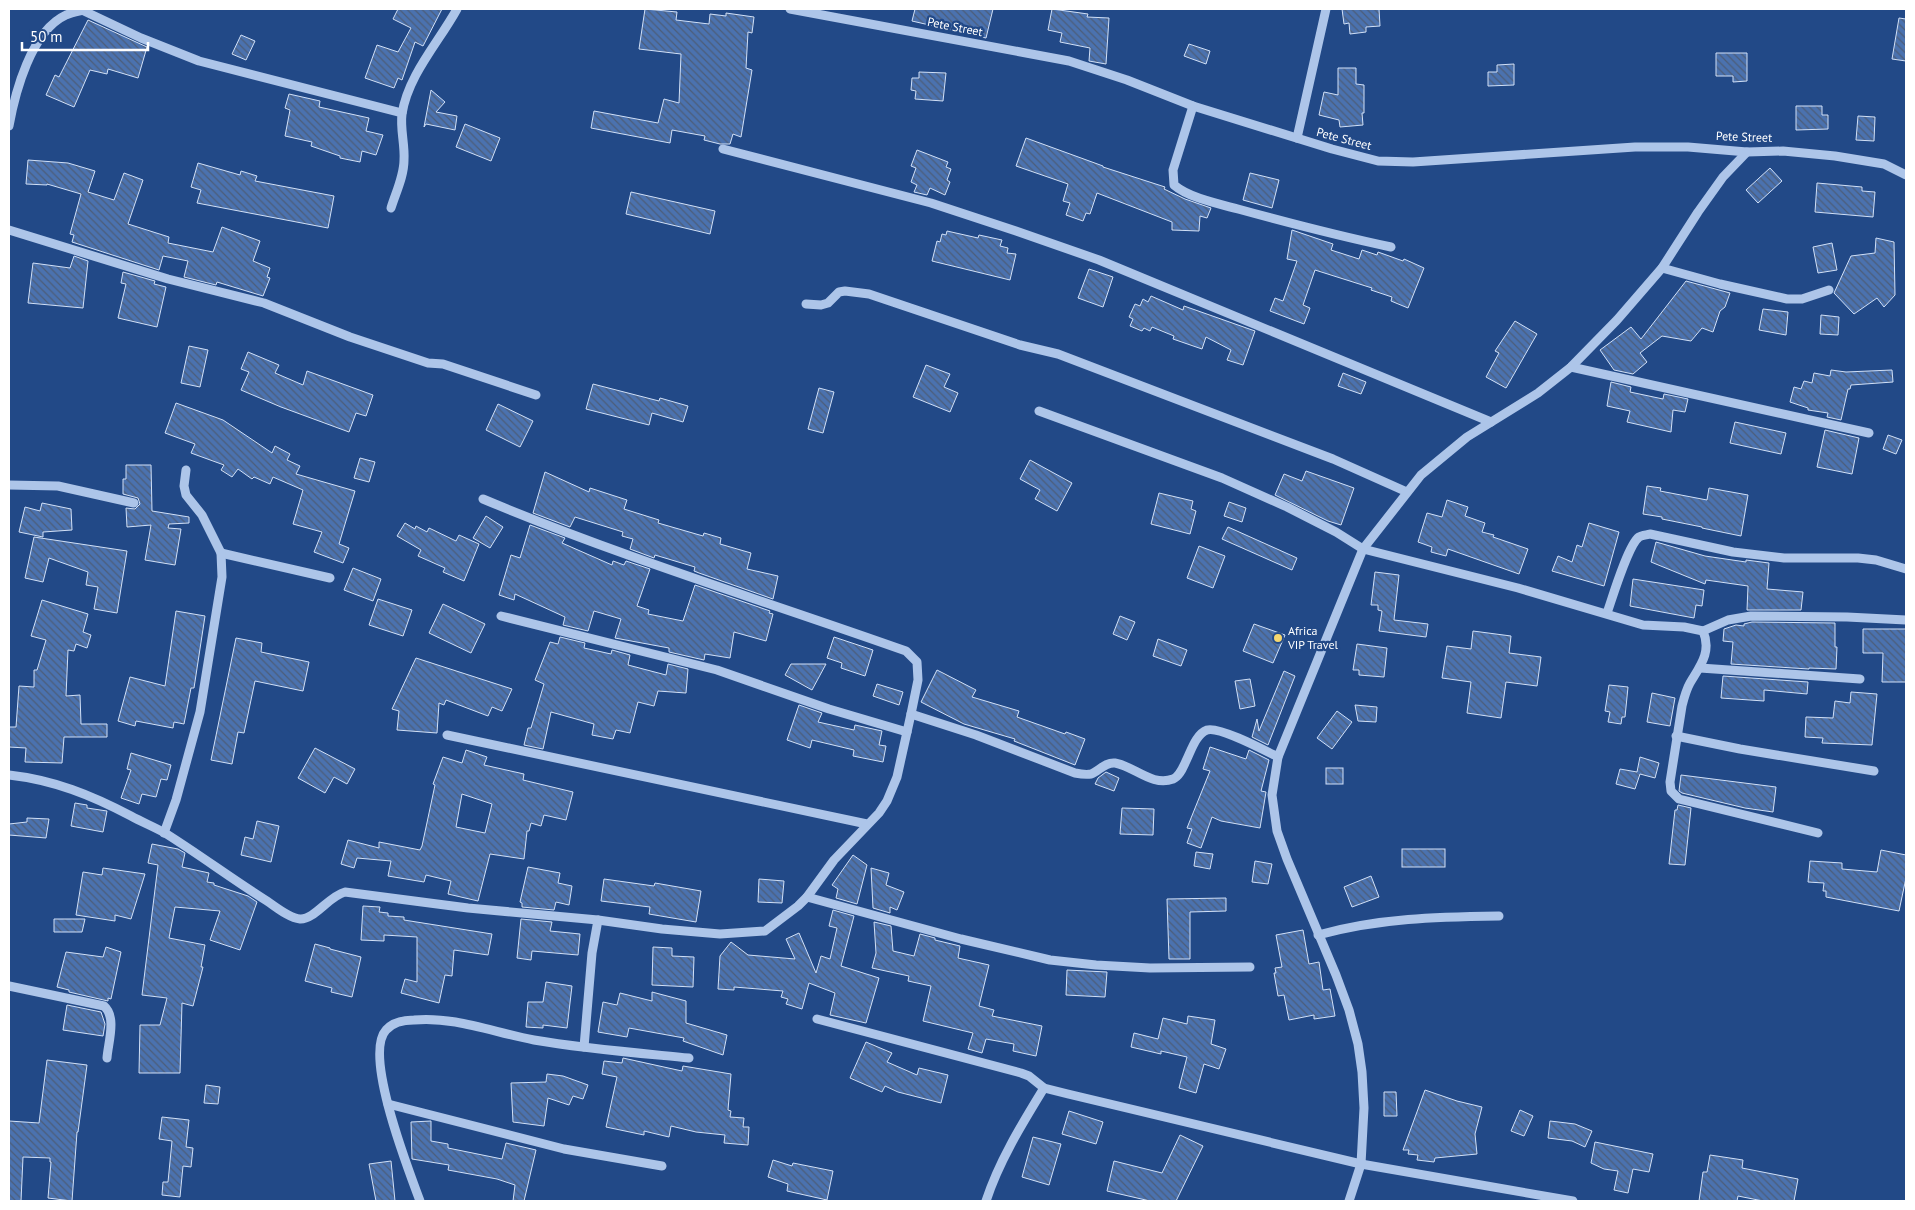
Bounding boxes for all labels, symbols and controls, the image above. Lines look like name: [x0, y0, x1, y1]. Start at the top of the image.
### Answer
street label: Pete Street: [926, 14, 984, 39]
scale bar: [22, 20, 149, 52]
text: 50 m: [30, 27, 63, 46]
street label: Pete Street: [1315, 124, 1373, 153]
street label: Pete Street: [1716, 128, 1772, 145]
place label: Africa VIP Travel: [1287, 623, 1339, 652]
marker: Africa VIP Travel: [1272, 632, 1284, 644]

